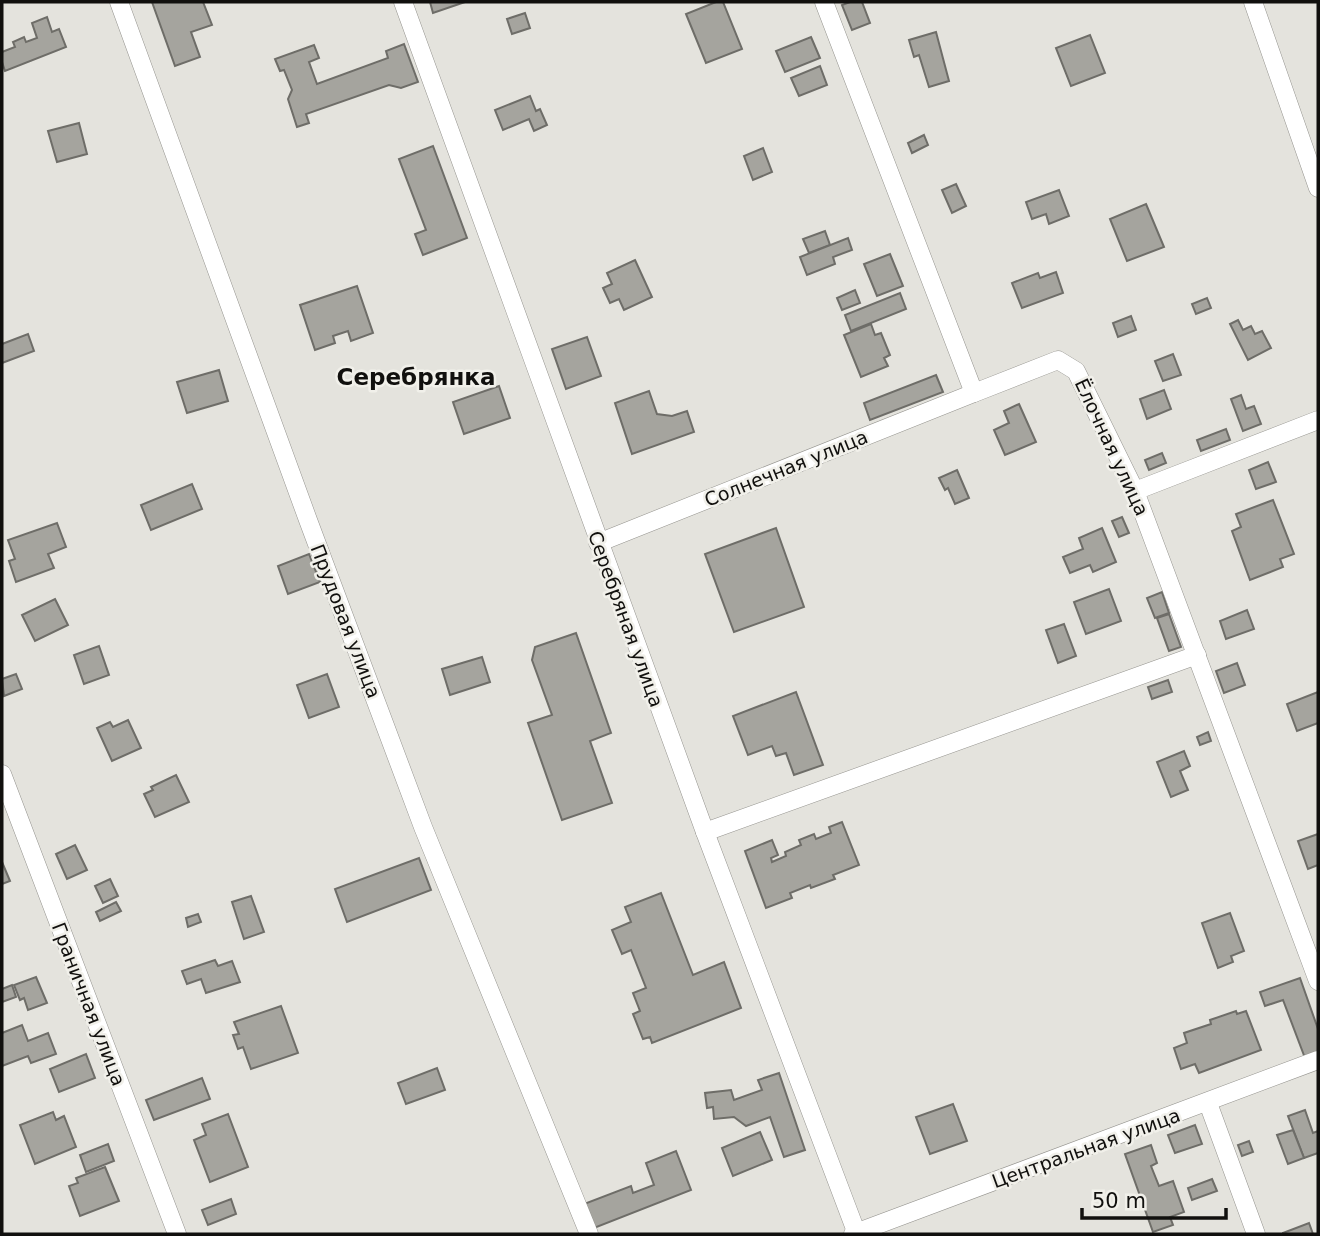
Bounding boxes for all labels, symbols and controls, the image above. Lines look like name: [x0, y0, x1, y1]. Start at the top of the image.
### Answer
district label: Серебрянка: [337, 364, 495, 390]
street label: Ёлочная улица: [1071, 375, 1153, 519]
street label: Солнечная улица: [701, 425, 871, 511]
street label: Серебряная улица: [584, 528, 668, 710]
street label: Прудовая улица: [307, 541, 385, 701]
street label: Граничная улица: [48, 919, 130, 1089]
street label: Центральная улица: [989, 1104, 1183, 1192]
scale bar: [1082, 1176, 1226, 1220]
text: 50 m: [1092, 1189, 1146, 1213]

